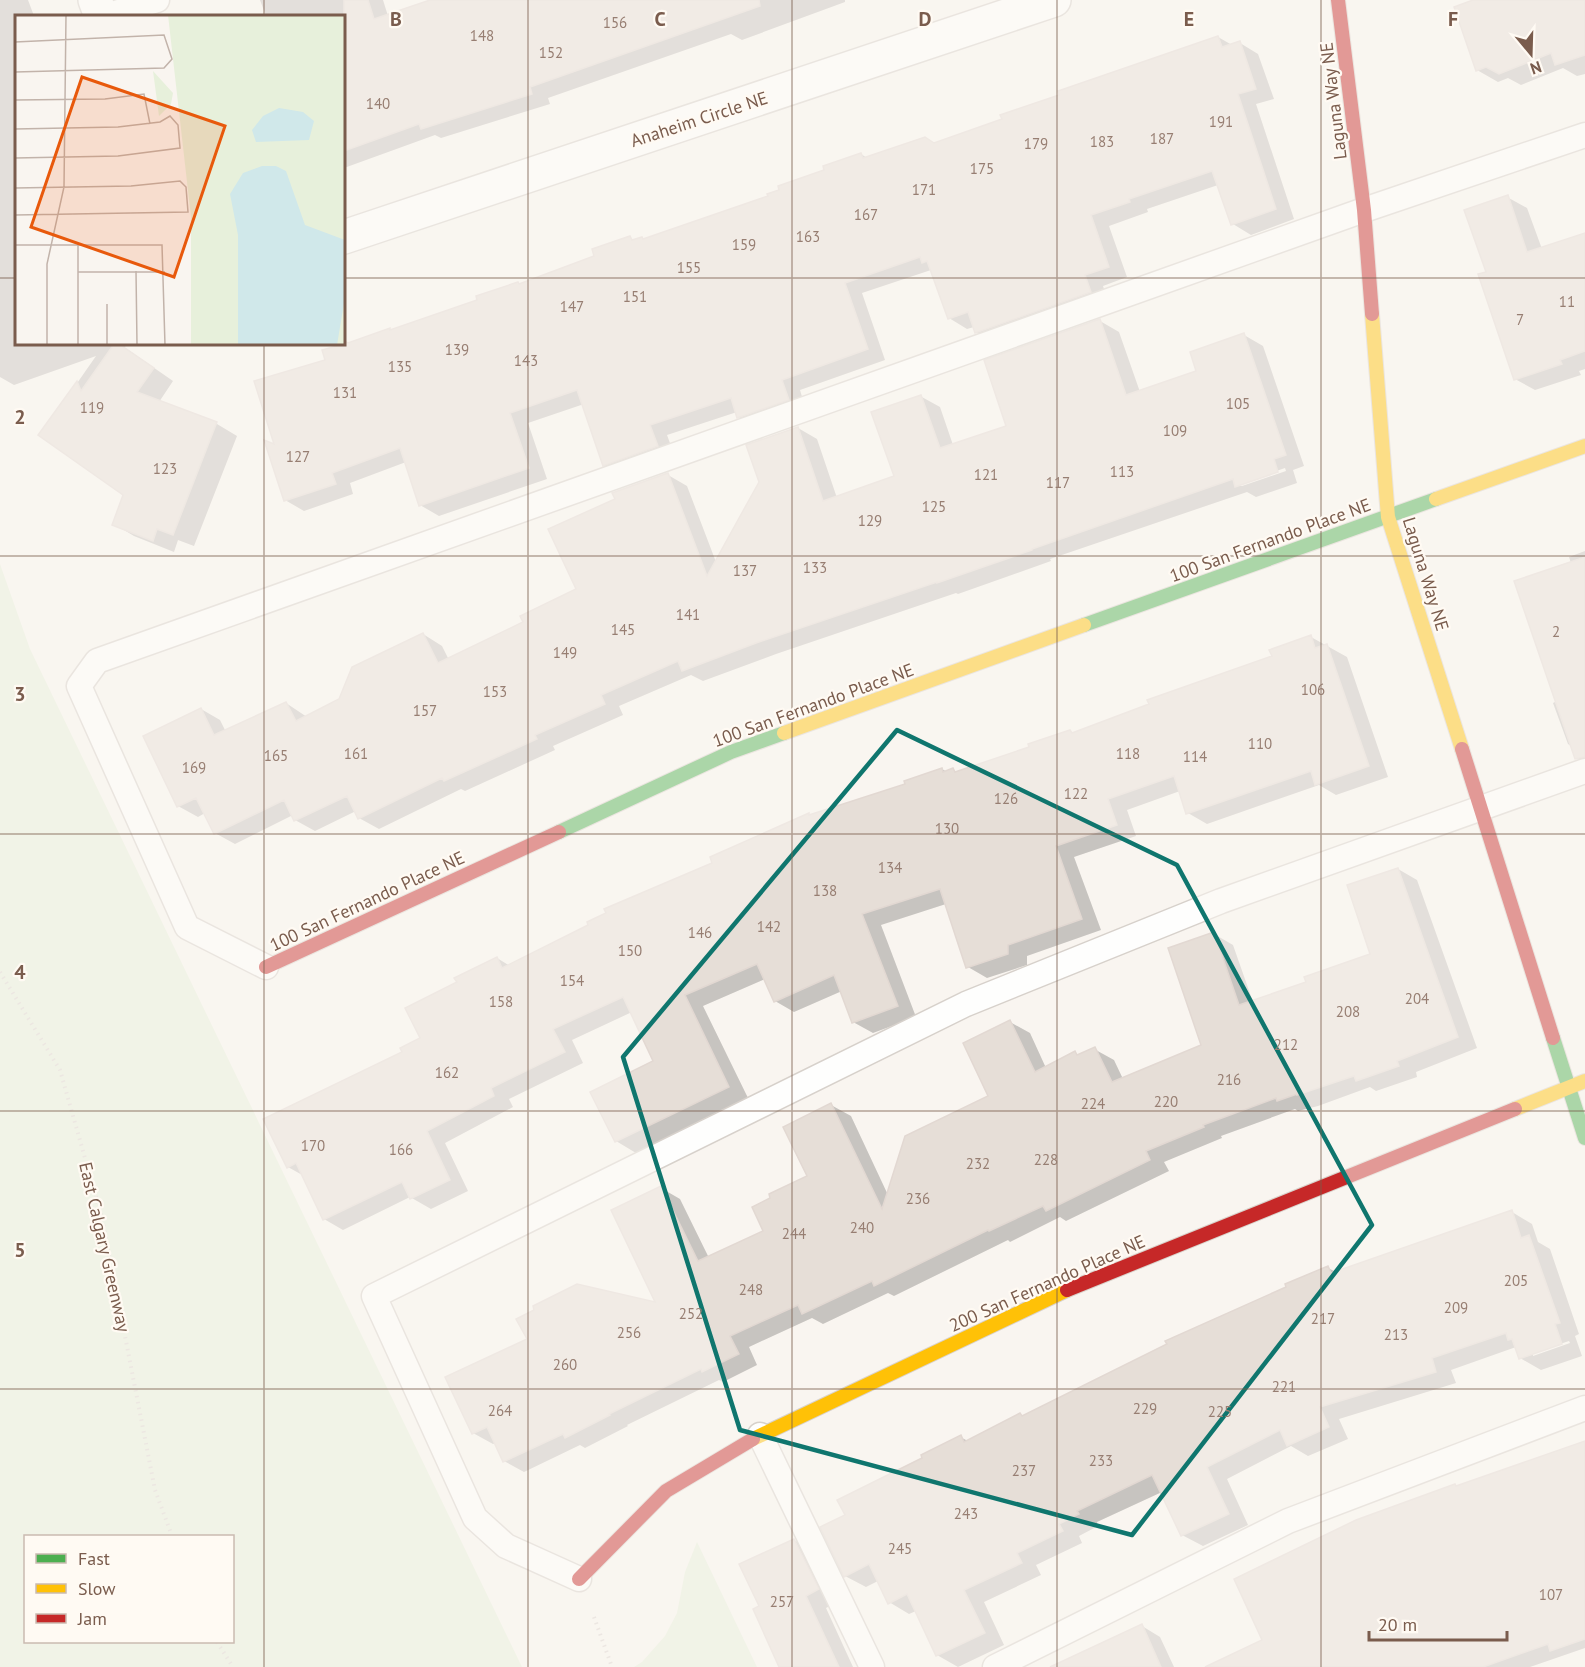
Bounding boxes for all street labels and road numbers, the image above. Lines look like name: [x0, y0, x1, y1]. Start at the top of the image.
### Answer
street label: Laguna Way NE: [1314, 41, 1352, 161]
street label: Anaheim Circle NE: [628, 86, 770, 152]
street label: 100 San Fernando Place NE: [1166, 493, 1374, 587]
street label: Laguna Way NE: [1398, 514, 1454, 634]
street label: 100 San Fernando Place NE: [709, 658, 917, 752]
street label: 100 San Fernando Place NE: [266, 846, 468, 956]
street label: East Calgary Greenway: [74, 1160, 136, 1335]
street label: 200 San Fernando Place NE: [945, 1229, 1149, 1337]

